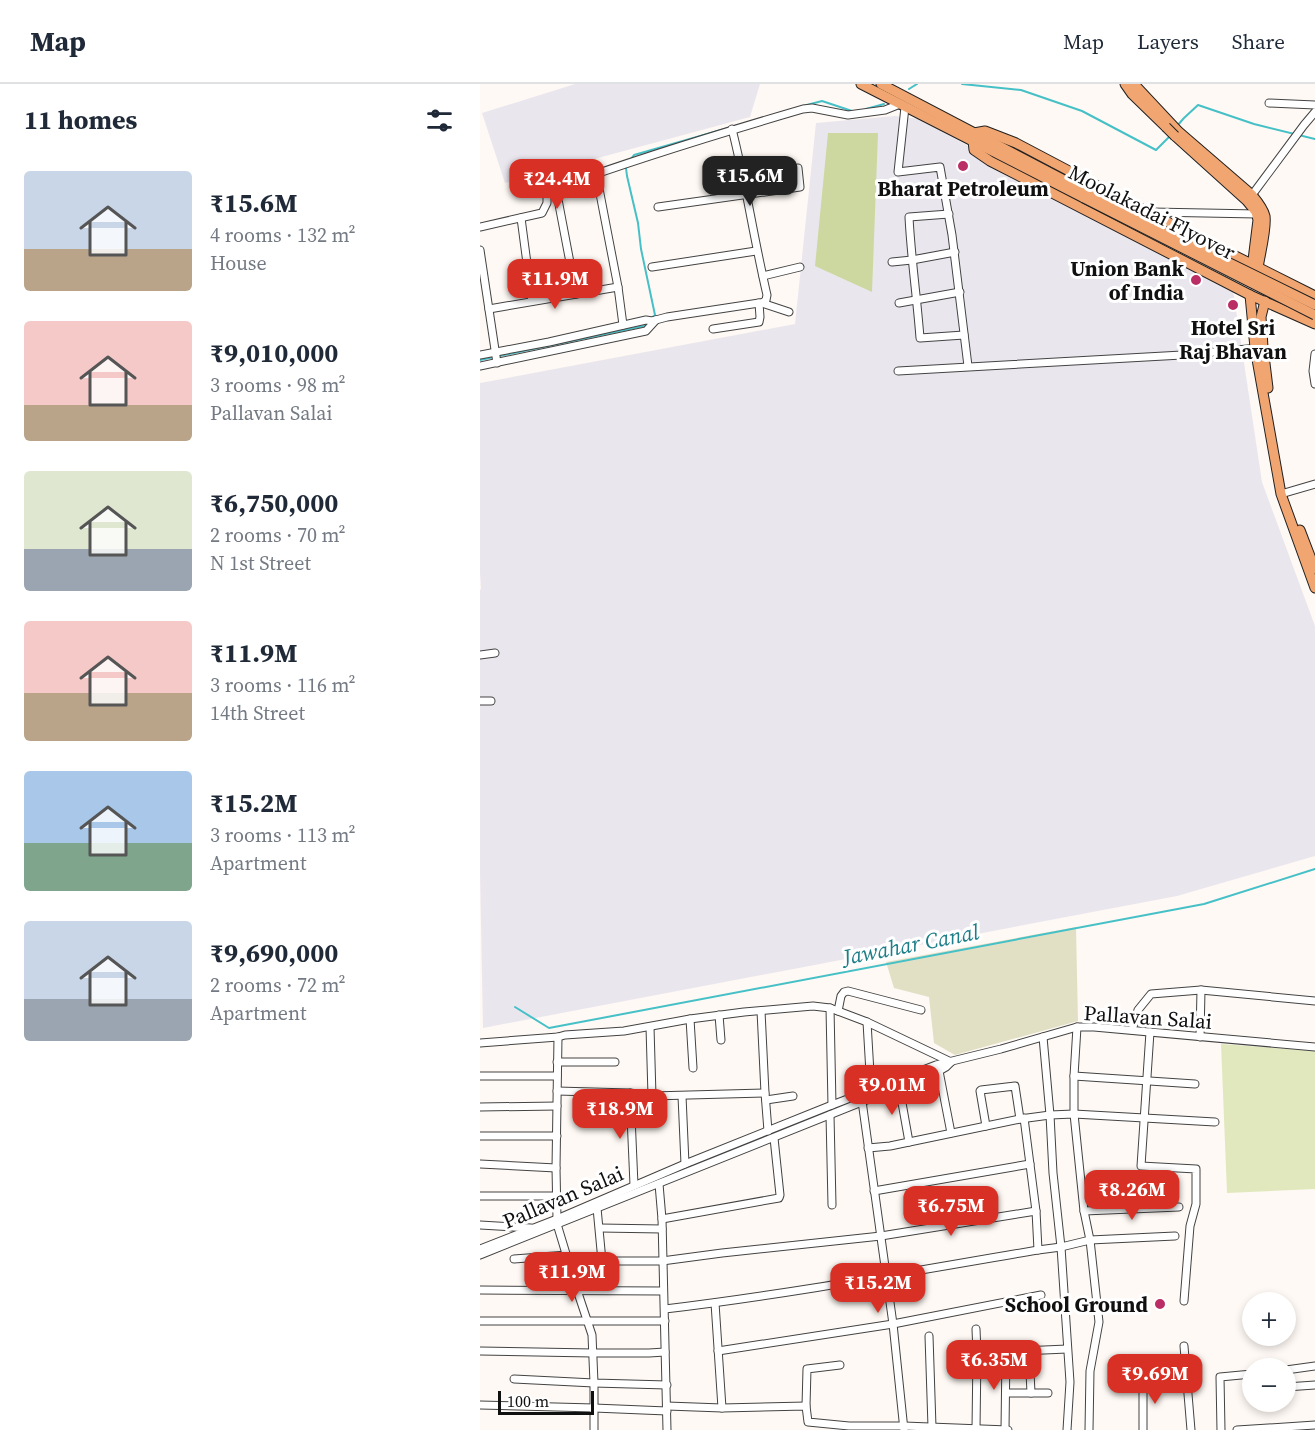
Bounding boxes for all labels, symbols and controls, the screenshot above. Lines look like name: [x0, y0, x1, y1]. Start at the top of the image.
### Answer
text: Map: [30, 22, 86, 60]
text: Map: [1063, 27, 1104, 56]
text: Layers: [1137, 27, 1199, 56]
text: Share: [1232, 27, 1285, 56]
text: 11 homes: [24, 102, 137, 138]
icon: filters: [423, 104, 456, 137]
pin: ₹15.6M: [701, 156, 799, 207]
street label: Moolakadai Flyover: [1064, 157, 1241, 267]
pin: ₹24.4M: [508, 159, 606, 210]
marker: Bharat Petroleum: [956, 159, 970, 173]
text: ₹15.6M: [716, 161, 784, 189]
text: ₹24.4M: [523, 164, 591, 192]
place label: Bharat Petroleum: [877, 174, 1049, 203]
text: ₹15.6M: [210, 185, 297, 221]
icon: home: [72, 195, 144, 267]
text: 4 rooms · 132 m²: [210, 221, 356, 249]
text: House: [210, 249, 267, 277]
place label: Union Bank of India: [1070, 254, 1185, 307]
pin: ₹11.9M: [506, 259, 604, 310]
text: ₹11.9M: [521, 264, 589, 292]
marker: Union Bank of India: [1189, 273, 1203, 287]
marker: Hotel Sri Raj Bhavan: [1226, 298, 1240, 312]
place label: Hotel Sri Raj Bhavan: [1179, 313, 1287, 366]
text: ₹9,010,000: [210, 335, 338, 371]
icon: home: [72, 345, 144, 417]
text: 3 rooms · 98 m²: [210, 371, 346, 399]
text: Pallavan Salai: [210, 399, 332, 427]
text: ₹6,750,000: [210, 485, 338, 521]
icon: home: [72, 495, 144, 567]
text: 2 rooms · 70 m²: [210, 521, 346, 549]
text: N 1st Street: [210, 549, 311, 577]
text: ₹11.9M: [210, 635, 297, 671]
icon: home: [72, 645, 144, 717]
text: 3 rooms · 116 m²: [210, 671, 356, 699]
text: 14th Street: [210, 699, 305, 727]
text: ₹15.2M: [210, 785, 297, 821]
icon: home: [72, 795, 144, 867]
text: 3 rooms · 113 m²: [210, 821, 356, 849]
text: Apartment: [210, 849, 307, 877]
water label: Jawahar Canal: [838, 916, 982, 972]
text: ₹9,690,000: [210, 935, 338, 971]
icon: home: [72, 945, 144, 1017]
text: 2 rooms · 72 m²: [210, 971, 346, 999]
street label: Pallavan Salai: [1083, 998, 1213, 1036]
text: Apartment: [210, 999, 307, 1027]
pin: ₹9.01M: [843, 1065, 941, 1116]
text: ₹9.01M: [858, 1070, 926, 1098]
pin: ₹18.9M: [571, 1089, 669, 1140]
text: ₹18.9M: [586, 1094, 654, 1122]
street label: Pallavan Salai: [498, 1159, 628, 1235]
pin: ₹8.26M: [1083, 1170, 1181, 1221]
text: ₹8.26M: [1098, 1175, 1166, 1203]
pin: ₹6.75M: [902, 1186, 1000, 1237]
text: ₹6.75M: [917, 1191, 985, 1219]
pin: ₹11.9M: [523, 1252, 621, 1303]
text: ₹11.9M: [538, 1257, 606, 1285]
pin: ₹15.2M: [829, 1263, 927, 1314]
text: ₹15.2M: [844, 1268, 912, 1296]
place label: School Ground: [1005, 1290, 1149, 1319]
map controls: [1242, 1292, 1296, 1412]
button: +: [1242, 1292, 1296, 1346]
marker: School Ground: [1153, 1297, 1167, 1311]
pin: ₹6.35M: [945, 1340, 1043, 1391]
text: ₹6.35M: [960, 1345, 1028, 1373]
pin: ₹9.69M: [1106, 1354, 1204, 1405]
button: −: [1242, 1358, 1296, 1412]
text: ₹9.69M: [1121, 1359, 1189, 1387]
scale bar: [498, 1388, 594, 1416]
text: 100 m: [507, 1390, 549, 1412]

